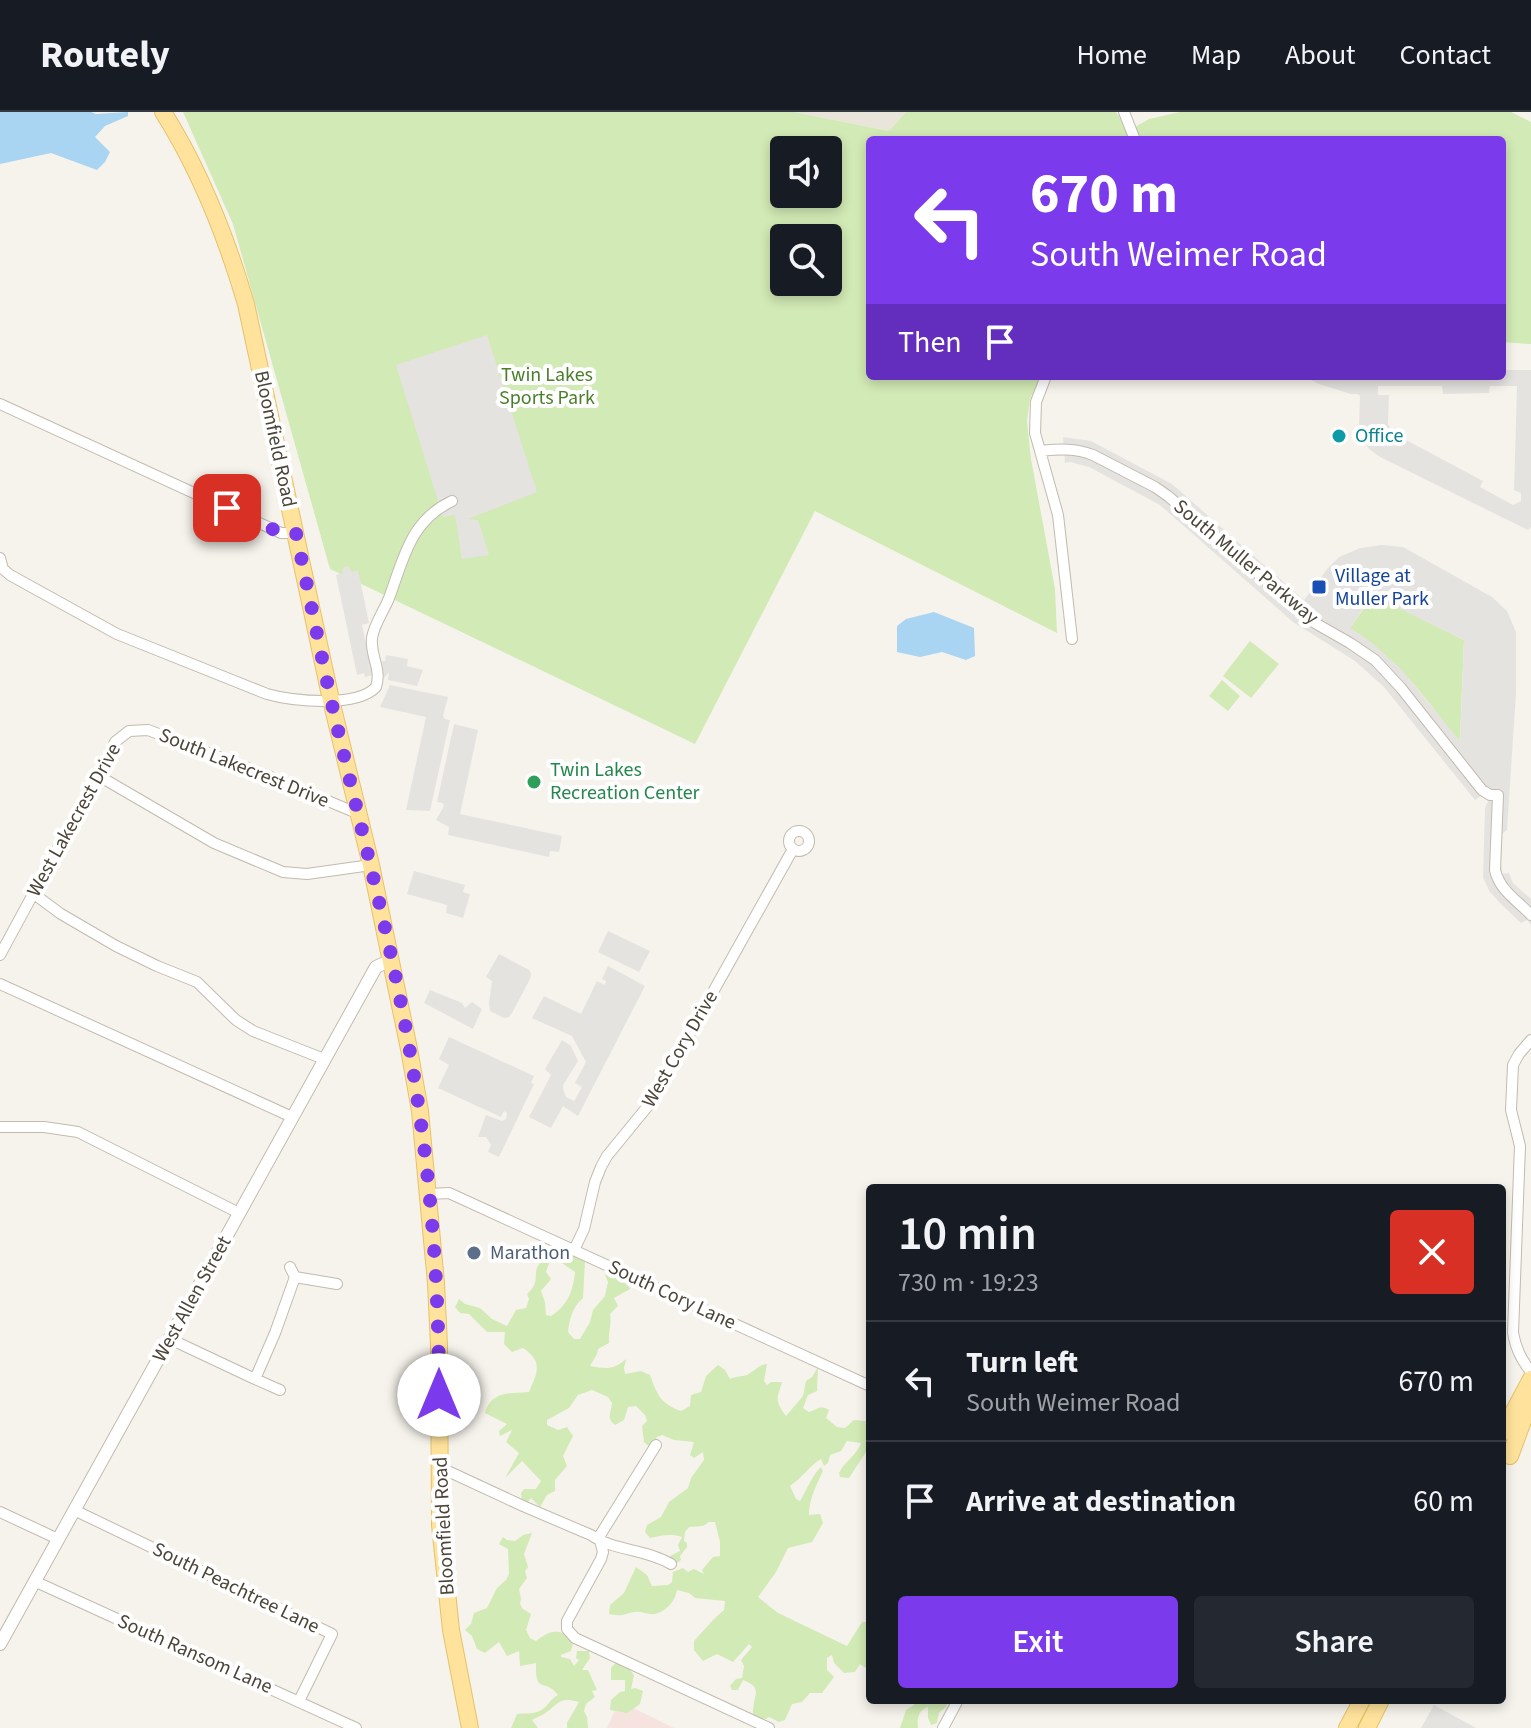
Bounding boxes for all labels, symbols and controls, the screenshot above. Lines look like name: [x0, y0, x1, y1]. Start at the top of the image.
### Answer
text: Routely: [40, 28, 170, 82]
text: Home: [1076, 35, 1147, 75]
text: Map: [1191, 35, 1241, 75]
text: About: [1285, 35, 1356, 75]
text: Contact: [1400, 35, 1491, 75]
map controls: [770, 136, 842, 296]
button: sound: [770, 136, 842, 208]
text: 670 m: [1030, 155, 1178, 234]
icon: left: [898, 168, 1002, 272]
button: search: [770, 224, 842, 296]
text: South Weimer Road: [1030, 229, 1327, 280]
icon: arrive: [978, 320, 1022, 364]
text: Then: [898, 321, 962, 364]
park label: Twin Lakes Sports Park: [499, 361, 595, 412]
street label: Bloomfield Road: [247, 368, 303, 510]
place label: Office: [1355, 422, 1403, 450]
marker: Office: [1330, 427, 1348, 445]
pin: [193, 474, 261, 542]
icon: arrive: [205, 486, 249, 530]
street label: South Muller Parkway: [1167, 493, 1325, 631]
place label: Village at Muller Park: [1335, 562, 1429, 613]
marker: Village at Muller Park: [1310, 578, 1328, 596]
street label: South Lakecrest Drive: [155, 721, 333, 815]
street label: West Lakecrest Drive: [20, 738, 128, 902]
place label: Twin Lakes Recreation Center: [550, 756, 700, 807]
marker: Twin Lakes Recreation Center: [525, 773, 543, 791]
street label: West Cory Drive: [635, 985, 725, 1113]
text: 10 min: [898, 1200, 1037, 1268]
button: close: [1390, 1210, 1474, 1294]
street label: West Allen Street: [146, 1231, 238, 1367]
place label: Marathon: [490, 1239, 570, 1267]
marker: Marathon: [465, 1244, 483, 1262]
street label: South Cory Lane: [604, 1253, 740, 1337]
text: 730 m · 19:23: [898, 1264, 1039, 1301]
text: Turn left: [966, 1341, 1078, 1384]
position arrow: [397, 1353, 481, 1437]
icon: left: [898, 1359, 942, 1403]
text: 670 m: [1398, 1360, 1474, 1403]
text: South Weimer Road: [966, 1384, 1180, 1421]
street label: Bloomfield Road: [426, 1456, 462, 1596]
icon: arrive: [898, 1479, 942, 1523]
text: Arrive at destination: [966, 1480, 1236, 1523]
text: 60 m: [1413, 1480, 1474, 1523]
street label: South Peachtree Lane: [148, 1535, 324, 1641]
button: Exit: [898, 1596, 1178, 1688]
button: Share: [1194, 1596, 1474, 1688]
street label: South Ransom Lane: [113, 1607, 277, 1701]

